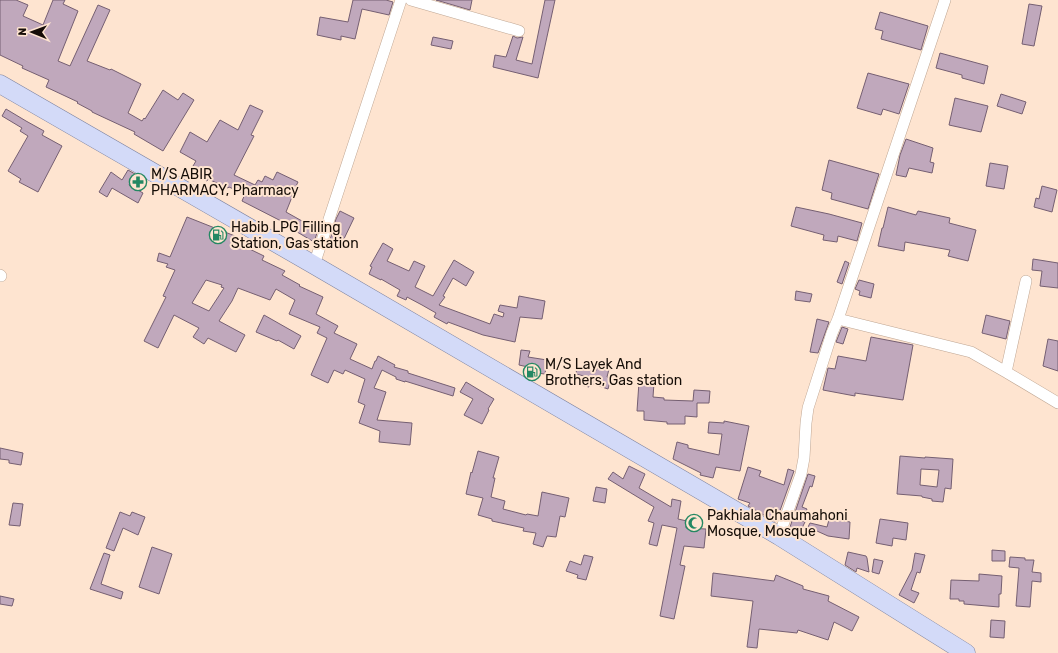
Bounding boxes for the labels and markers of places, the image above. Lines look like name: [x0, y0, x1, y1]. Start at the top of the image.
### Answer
place label: M/S ABIR PHARMACY, Pharmacy: [151, 166, 299, 199]
pharmacy icon: M/S ABIR PHARMACY, Pharmacy: [128, 172, 148, 192]
place label: Habib LPG Filling Station, Gas station: [231, 219, 359, 252]
fuel station icon: Habib LPG Filling Station, Gas station: [208, 225, 228, 245]
place label: M/S Layek And Brothers, Gas station: [545, 356, 682, 389]
fuel station icon: M/S Layek And Brothers, Gas station: [522, 362, 542, 382]
place label: Pakhiala Chaumahoni Mosque, Mosque: [707, 507, 848, 540]
mosque icon: Pakhiala Chaumahoni Mosque, Mosque: [684, 513, 704, 533]

